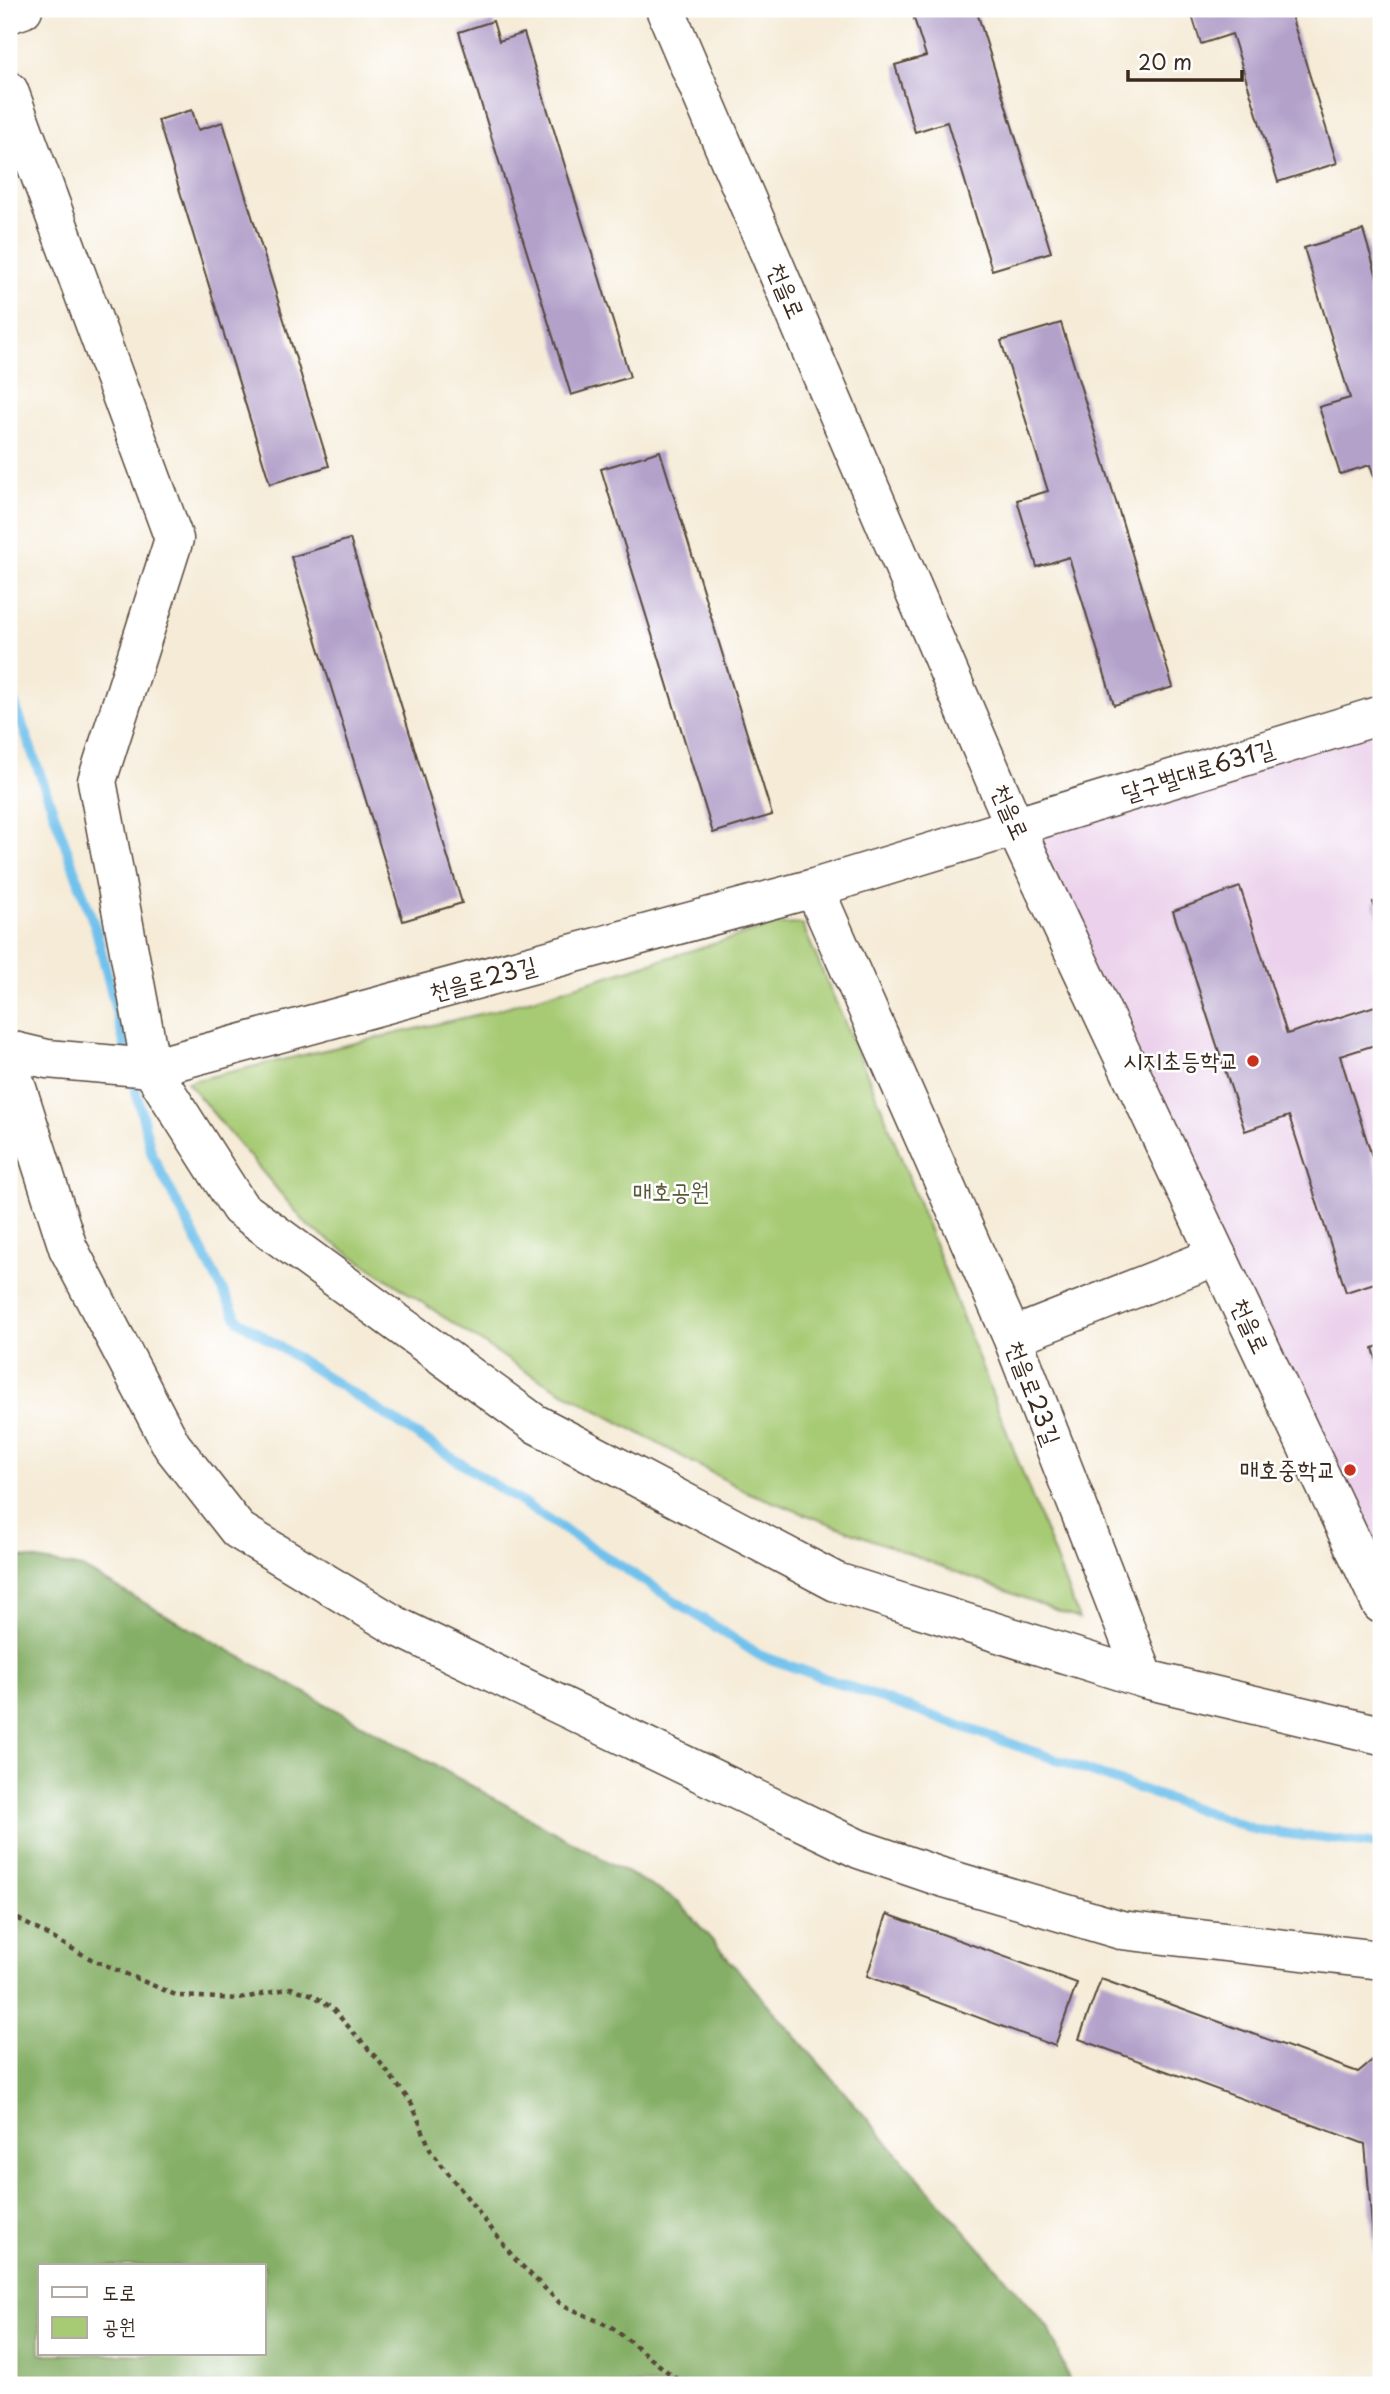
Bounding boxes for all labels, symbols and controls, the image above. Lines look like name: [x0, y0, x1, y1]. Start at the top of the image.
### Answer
scale bar: [1128, 38, 1241, 82]
text: 20 m: [1138, 45, 1192, 77]
street label: 천을로: [760, 257, 816, 324]
street label: 달구벌대로631길: [1116, 729, 1279, 810]
street label: 천을로: [984, 777, 1040, 845]
street label: 천을로23길: [425, 945, 540, 1009]
place label: 시지초등학교: [1123, 1041, 1239, 1077]
marker: 시지초등학교: [1245, 1053, 1261, 1069]
park label: 매호공원: [632, 1172, 710, 1208]
street label: 천을로: [1223, 1291, 1280, 1359]
street label: 천을로23길: [998, 1335, 1071, 1450]
place label: 매호중학교: [1239, 1450, 1336, 1486]
marker: 매호중학교: [1342, 1462, 1358, 1478]
legend: [38, 2264, 266, 2356]
text: 도로: [102, 2275, 136, 2307]
text: 공원: [102, 2309, 136, 2341]

